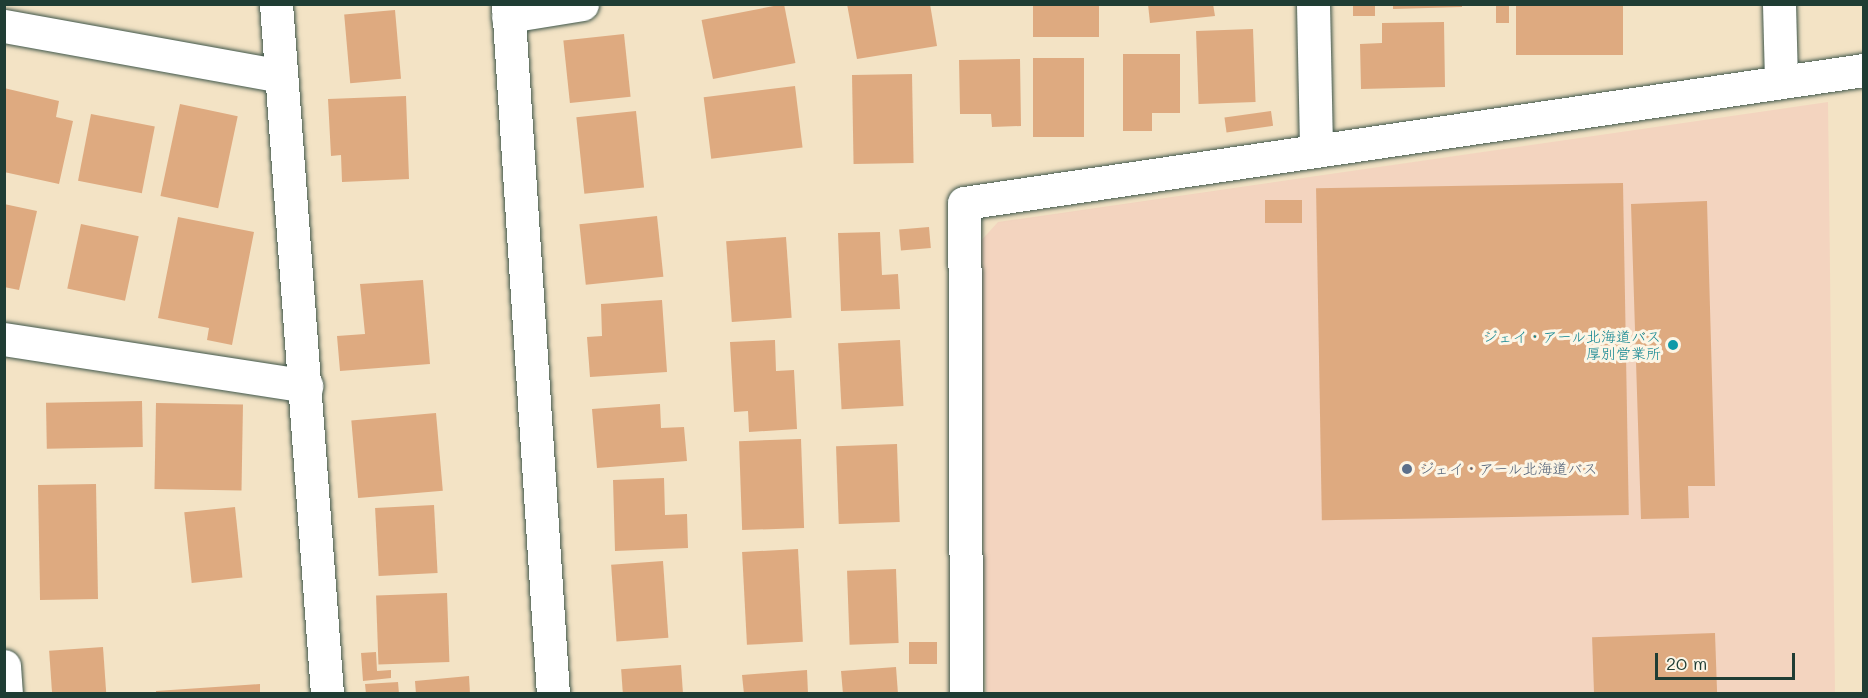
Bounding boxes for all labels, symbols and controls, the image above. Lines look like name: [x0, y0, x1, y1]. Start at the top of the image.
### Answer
place label: ジェイ・アール北海道バス 厚別営業所: [1482, 327, 1661, 362]
marker: ジェイ・アール北海道バス 厚別営業所: [1666, 338, 1680, 352]
place label: ジェイ・アール北海道バス: [1419, 460, 1598, 478]
marker: ジェイ・アール北海道バス: [1400, 462, 1414, 476]
scale bar: [1658, 641, 1798, 679]
text: 20 m: [1666, 651, 1707, 675]

